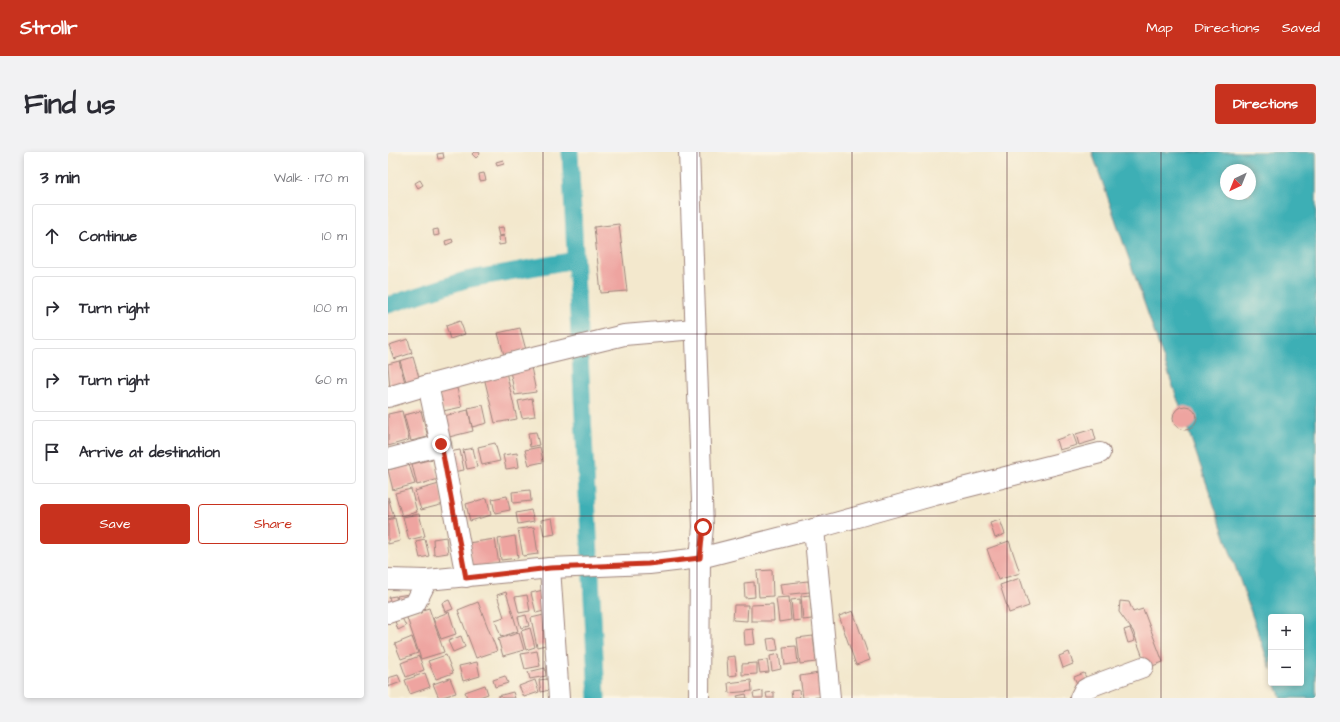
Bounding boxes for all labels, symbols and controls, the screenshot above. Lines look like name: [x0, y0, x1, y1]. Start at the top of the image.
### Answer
text: Strollr: [20, 15, 78, 42]
text: Map: [1146, 18, 1173, 38]
text: Directions: [1195, 18, 1260, 38]
text: Saved: [1282, 18, 1320, 38]
button: Directions: [1215, 84, 1316, 124]
text: Find us: [24, 85, 115, 124]
north arrow: [1220, 164, 1256, 200]
text: 3 min: [40, 166, 80, 190]
text: Walk · 170 m: [274, 169, 348, 187]
icon: ahead: [41, 225, 63, 247]
text: Continue: [79, 226, 137, 247]
text: 10 m: [322, 227, 347, 245]
icon: right: [41, 297, 63, 319]
text: Turn right: [79, 298, 150, 319]
text: 100 m: [314, 299, 347, 317]
icon: right: [41, 369, 63, 391]
text: Turn right: [79, 370, 150, 391]
text: 60 m: [315, 371, 347, 389]
route end: [432, 435, 450, 453]
icon: arrive: [41, 441, 63, 463]
text: Arrive at destination: [79, 442, 220, 463]
button: Save: [40, 504, 190, 544]
button: Share: [198, 504, 348, 544]
route start: [694, 518, 712, 536]
map controls: [1268, 614, 1304, 686]
button: +: [1268, 614, 1304, 650]
button: −: [1268, 650, 1304, 686]

